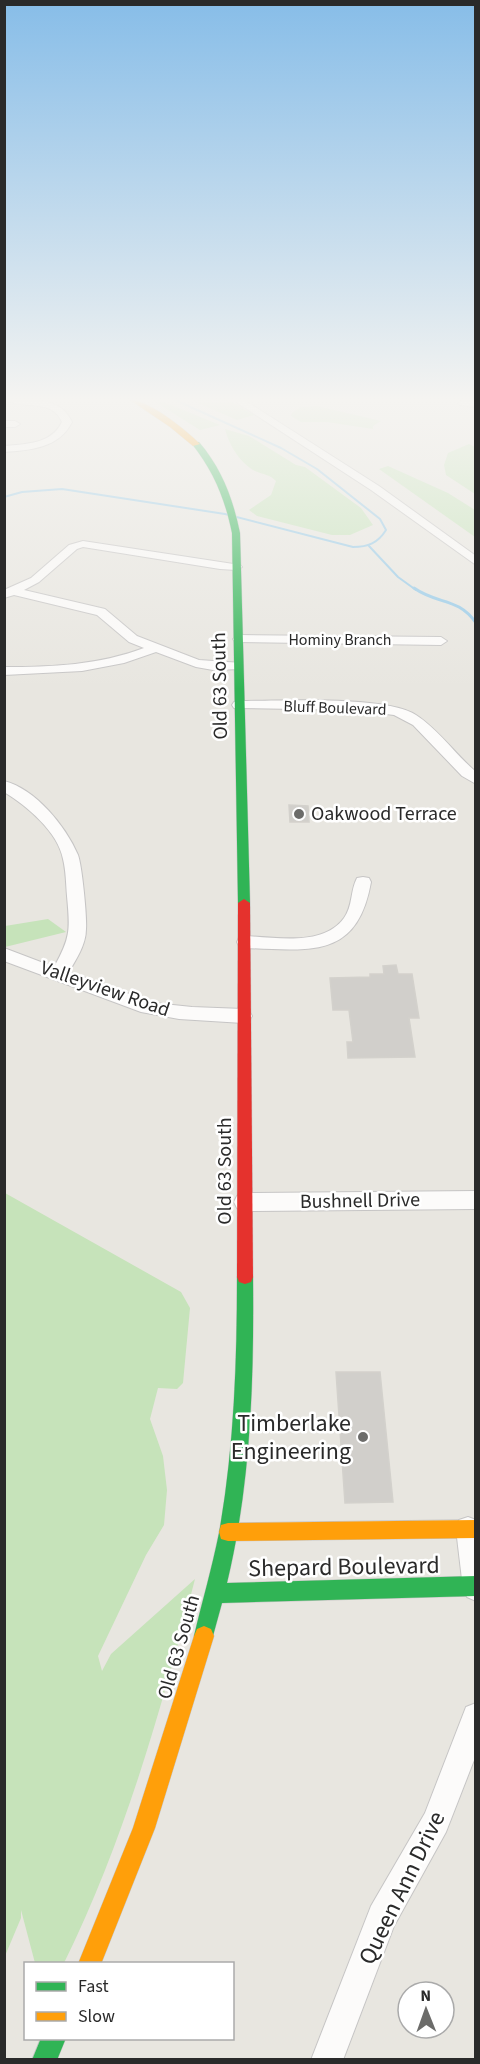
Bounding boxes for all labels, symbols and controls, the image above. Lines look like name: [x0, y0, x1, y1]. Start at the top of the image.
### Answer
street label: Hominy Branch: [288, 629, 392, 651]
street label: Old 63 South: [205, 632, 235, 740]
street label: Bluff Boulevard: [283, 695, 387, 721]
place label: Oakwood Terrace: [311, 800, 457, 828]
marker: Oakwood Terrace: [292, 807, 306, 821]
street label: Valleyview Road: [37, 954, 173, 1024]
street label: Old 63 South: [211, 1117, 239, 1225]
street label: Bushnell Drive: [300, 1186, 420, 1216]
place label: Timberlake Engineering: [231, 1406, 351, 1469]
marker: Timberlake Engineering: [356, 1430, 370, 1444]
street label: Shepard Boulevard: [248, 1548, 440, 1586]
street label: Old 63 South: [151, 1592, 207, 1702]
street label: Queen Ann Drive: [350, 1805, 454, 1971]
legend: [24, 1962, 234, 2040]
text: Fast: [78, 1974, 109, 1999]
north arrow: [396, 1980, 456, 2040]
text: N: [420, 1985, 431, 2007]
text: Slow: [78, 2004, 115, 2029]

